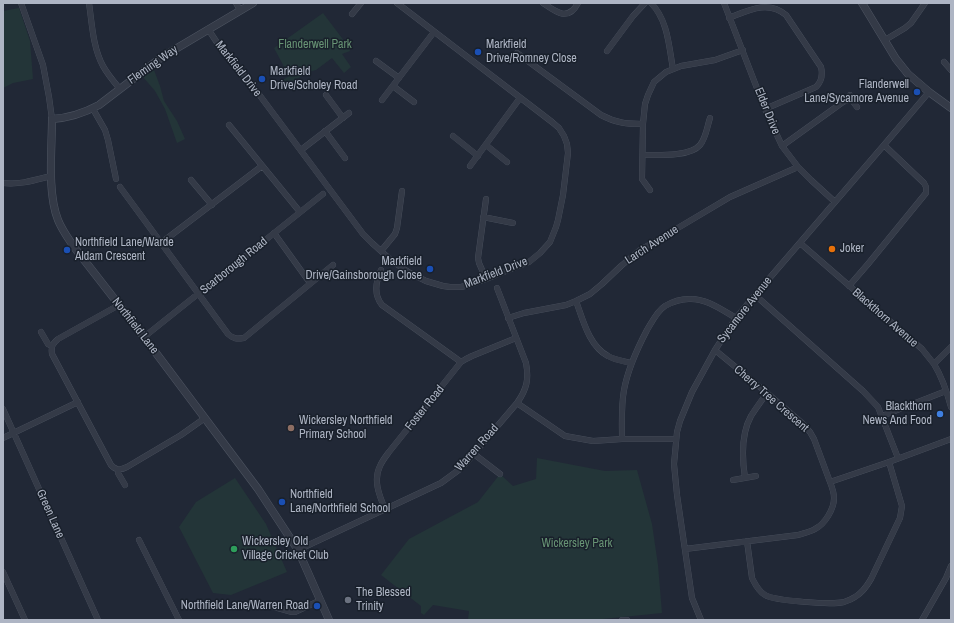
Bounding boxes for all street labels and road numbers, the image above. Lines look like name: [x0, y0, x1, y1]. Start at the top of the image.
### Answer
street label: Markfield Drive: [212, 38, 264, 100]
street label: Fleming Way: [125, 43, 181, 87]
street label: Elder Drive: [751, 85, 783, 137]
street label: Larch Avenue: [623, 222, 681, 268]
street label: Scarborough Road: [197, 234, 271, 298]
street label: Markfield Drive: [462, 254, 530, 292]
street label: Sycamore Avenue: [715, 274, 775, 346]
street label: Blackthorn Avenue: [849, 286, 921, 350]
street label: Northfield Lane: [109, 295, 161, 357]
street label: Cherry Tree Crescent: [731, 363, 811, 435]
street label: Foster Road: [403, 383, 447, 433]
street label: Warren Road: [452, 422, 502, 474]
street label: Green Lane: [33, 487, 67, 541]

